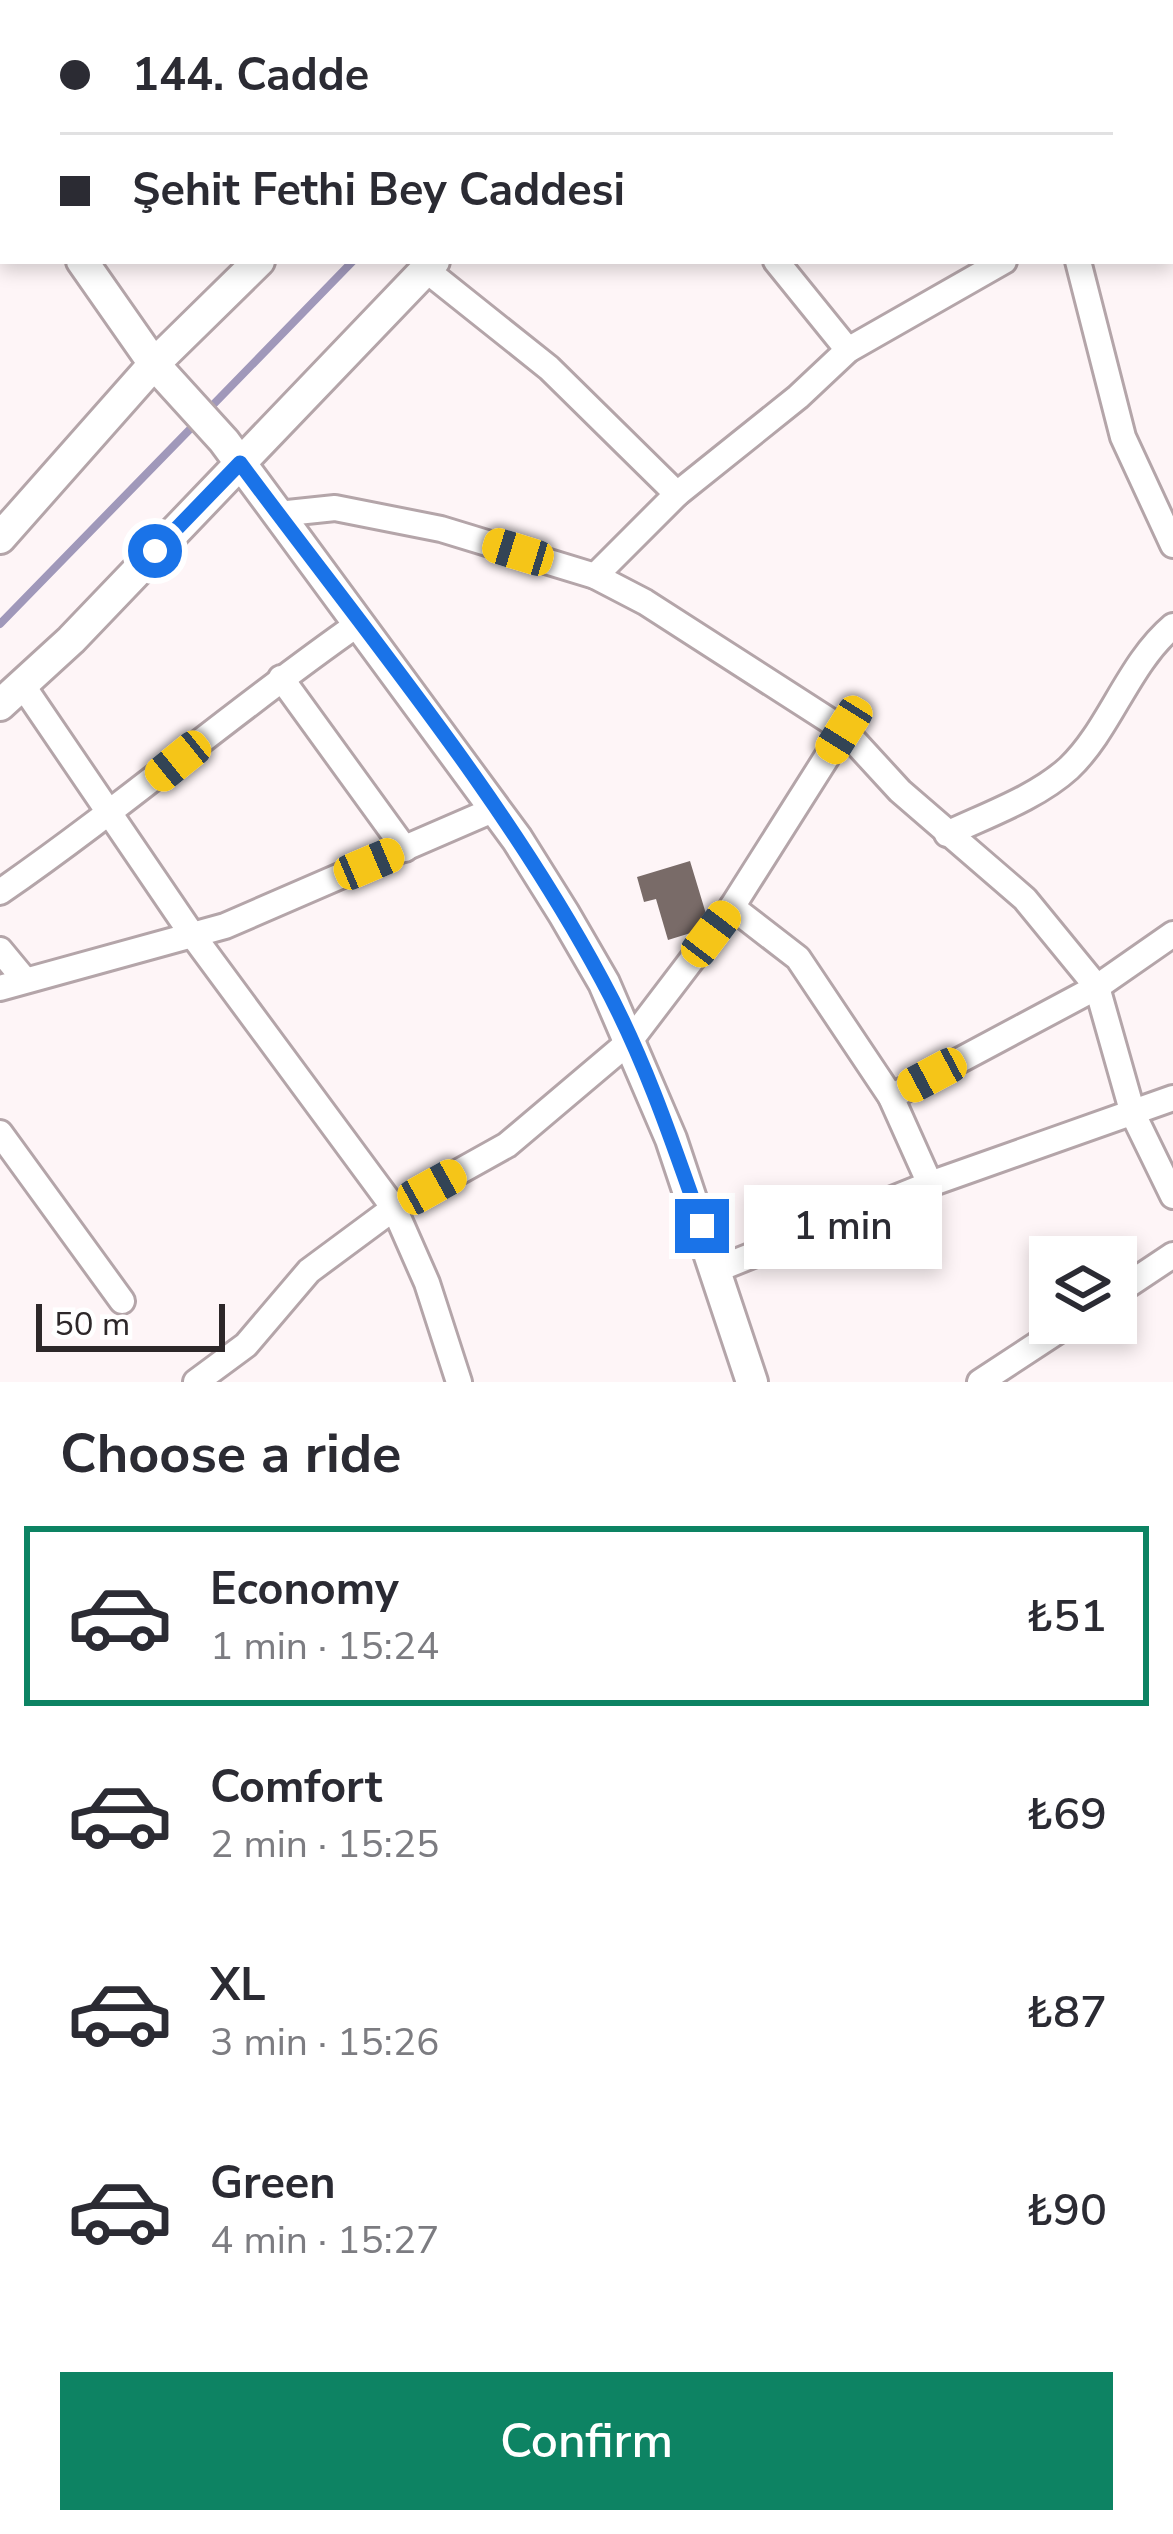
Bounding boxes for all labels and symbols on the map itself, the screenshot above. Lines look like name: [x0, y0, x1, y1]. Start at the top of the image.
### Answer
route start: [128, 524, 182, 578]
car: [478, 524, 558, 580]
car: [810, 690, 878, 770]
car: [139, 724, 217, 798]
car: [329, 833, 409, 895]
car: [675, 894, 747, 974]
car: [892, 1042, 972, 1108]
car: [392, 1154, 472, 1220]
callout: 1 min: [744, 1184, 942, 1268]
route end: [675, 1199, 729, 1253]
scale bar: [36, 1298, 225, 1351]

